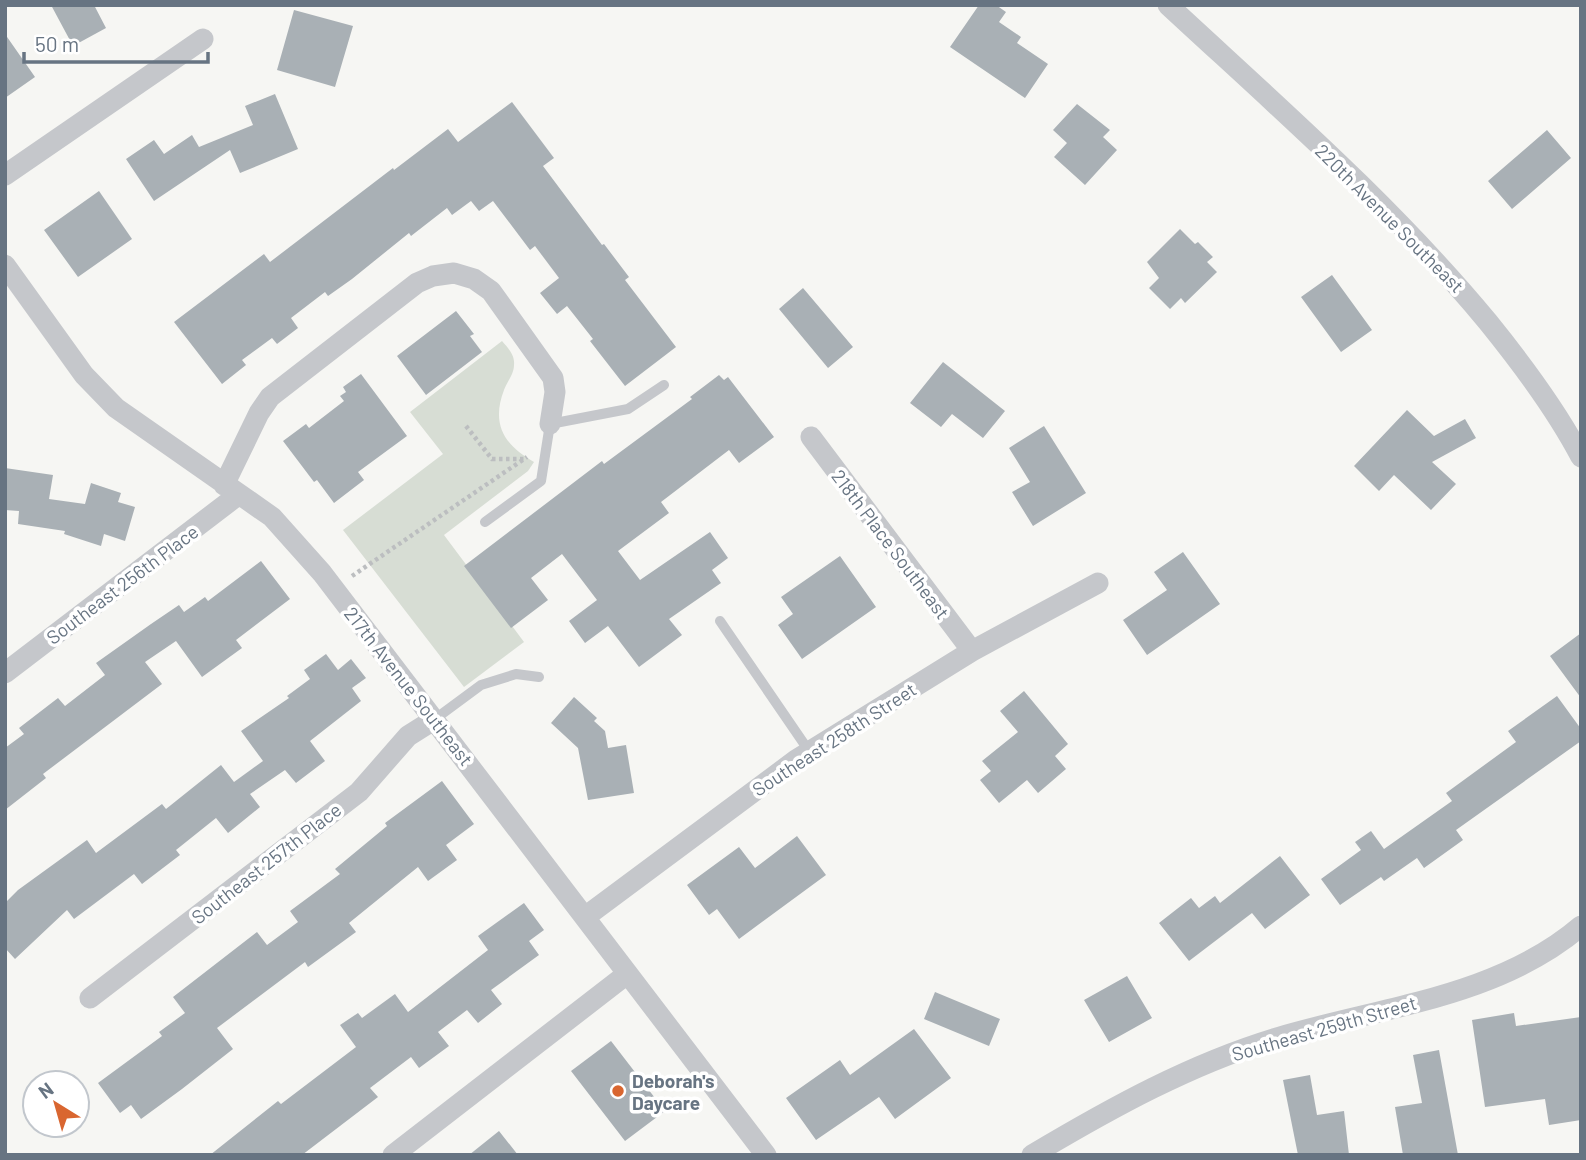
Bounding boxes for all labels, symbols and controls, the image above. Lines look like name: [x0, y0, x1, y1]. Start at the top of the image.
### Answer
scale bar: [24, 21, 208, 65]
text: 50 m: [35, 31, 79, 56]
street label: 220th Avenue Southeast: [1311, 139, 1469, 297]
street label: 218th Place Southeast: [827, 465, 955, 623]
street label: Southeast 256th Place: [42, 519, 202, 649]
street label: 217th Avenue Southeast: [340, 602, 478, 770]
street label: Southeast 258th Street: [748, 677, 920, 801]
street label: Southeast 257th Place: [187, 797, 345, 929]
street label: Southeast 259th Street: [1229, 991, 1419, 1065]
north arrow: [21, 1069, 91, 1139]
place label: Deborah's Daycare: [632, 1069, 714, 1114]
text: N: [33, 1077, 57, 1103]
marker: Deborah's Daycare: [610, 1083, 626, 1099]

